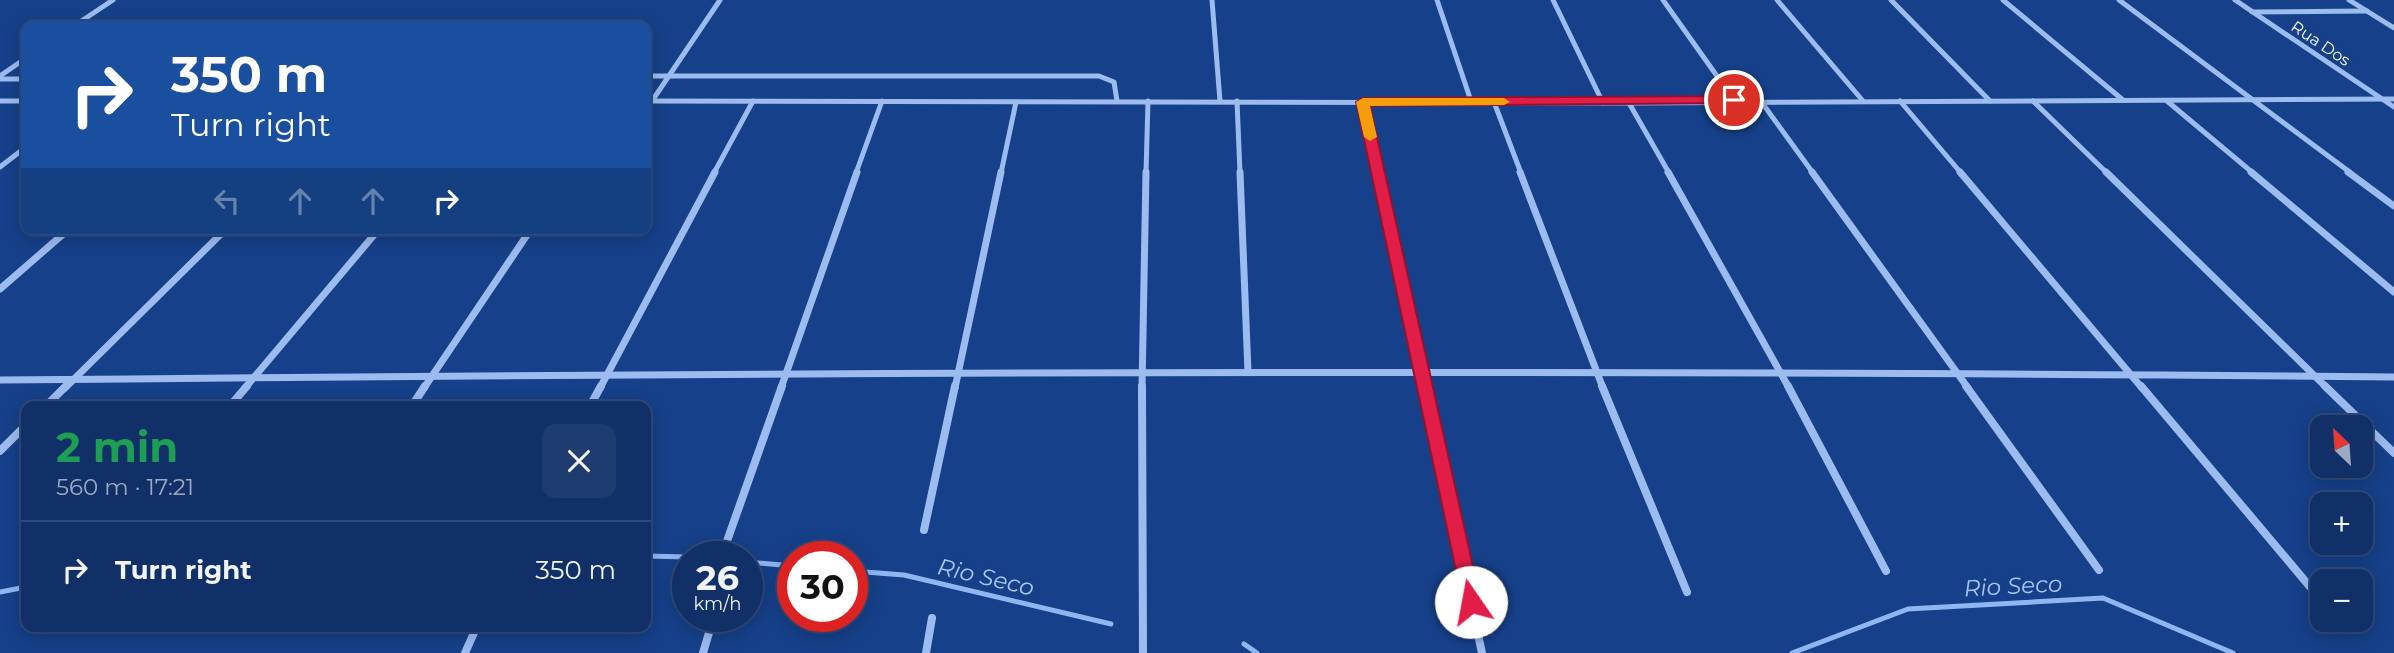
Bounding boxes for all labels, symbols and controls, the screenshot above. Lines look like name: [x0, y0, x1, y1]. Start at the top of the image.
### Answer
street label: Rua Dos: [2288, 17, 2354, 70]
text: 350 m: [171, 45, 327, 104]
icon: right: [56, 49, 147, 140]
pin: [1704, 70, 1764, 130]
icon: arrive: [1715, 81, 1753, 119]
text: Turn right: [171, 105, 331, 144]
icon: left: [208, 182, 246, 220]
icon: ahead: [281, 182, 319, 220]
icon: ahead: [354, 182, 392, 220]
icon: right: [427, 182, 465, 220]
north arrow: [2310, 415, 2373, 478]
map controls: [2310, 415, 2373, 632]
text: 2 min: [56, 421, 178, 473]
button: close: [542, 424, 616, 498]
text: 560 m · 17:21: [56, 473, 194, 501]
button: +: [2310, 492, 2373, 555]
speed limit sign: 30: [777, 541, 868, 632]
icon: right: [56, 551, 94, 589]
water label: Rio Seco: [935, 552, 1037, 602]
text: Turn right: [115, 554, 251, 586]
text: 350 m: [535, 554, 616, 586]
text: 26: [696, 556, 739, 599]
position arrow: [1434, 565, 1508, 639]
water label: Rio Seco: [1963, 569, 2063, 603]
button: −: [2310, 569, 2373, 632]
text: km/h: [693, 593, 742, 615]

